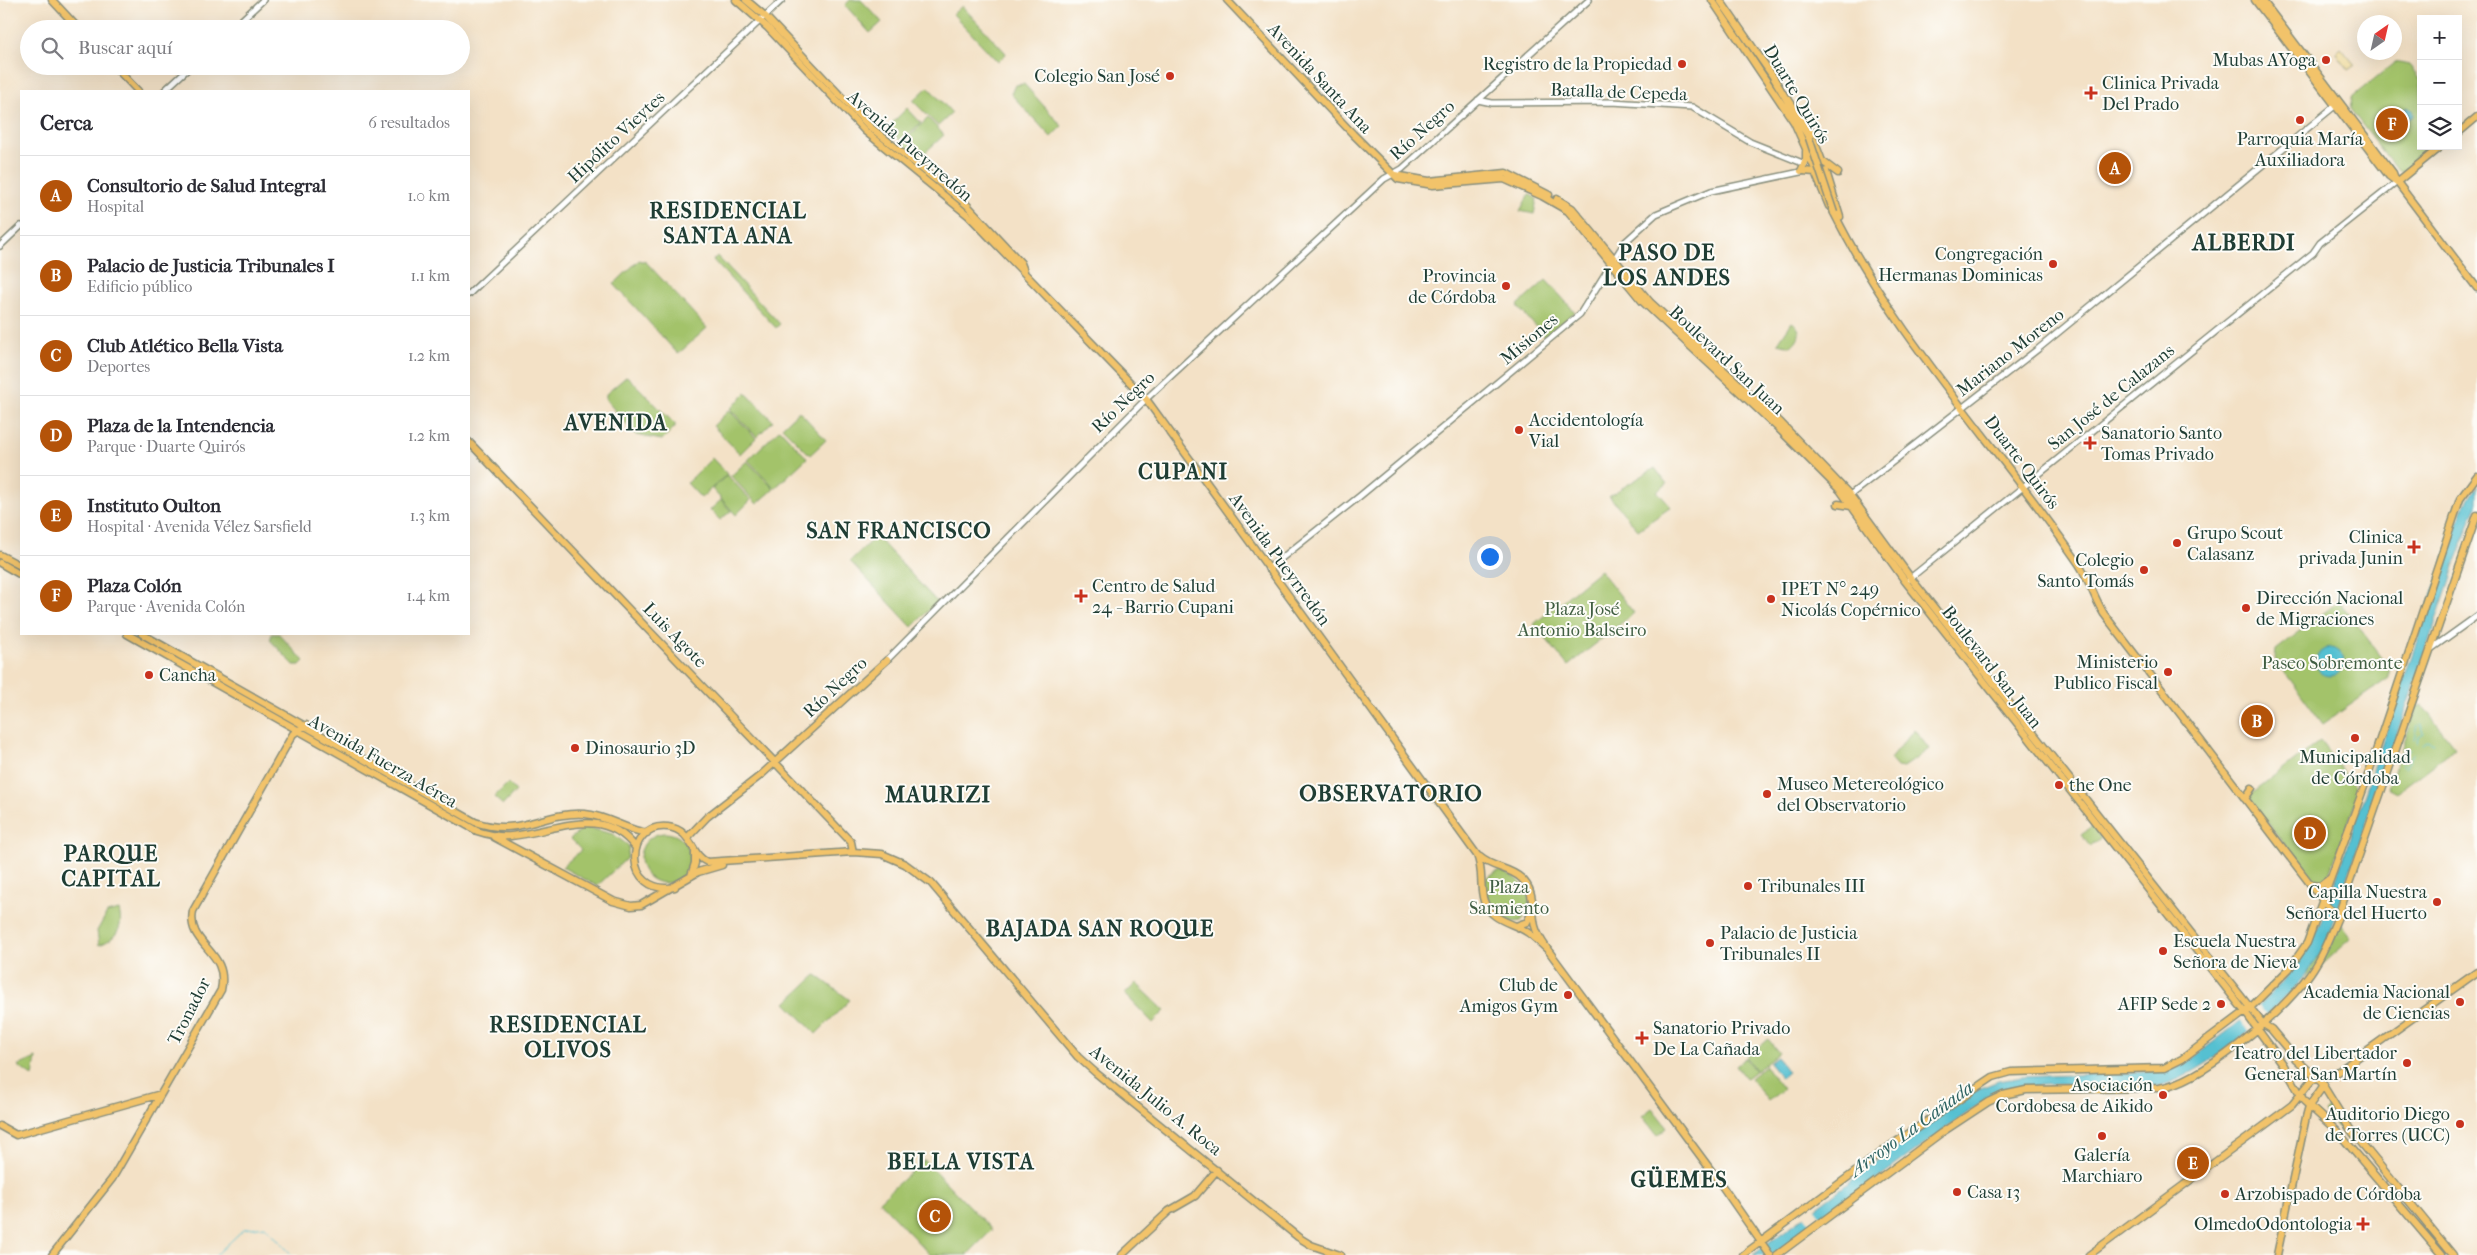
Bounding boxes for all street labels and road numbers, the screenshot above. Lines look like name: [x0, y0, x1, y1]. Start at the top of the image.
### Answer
street label: Avenida Santa Ana: [1262, 18, 1377, 138]
street label: Duarte Quirós: [1759, 41, 1835, 148]
street label: Batalla de Cepeda: [1550, 80, 1689, 105]
street label: Avenida Pueyrredón: [842, 86, 977, 207]
street label: Hipólito Vieytes: [563, 87, 669, 188]
street label: Río Negro: [1386, 96, 1459, 165]
street label: Boulevard San Juan: [1665, 302, 1789, 420]
street label: Mariano Moreno: [1952, 304, 2068, 401]
street label: Misiones: [1496, 309, 1563, 369]
street label: San José de Calazans: [2044, 340, 2179, 455]
street label: Río Negro: [1087, 367, 1159, 438]
street label: Duarte Quirós: [1980, 411, 2064, 514]
street label: Avenida Pueyrredón: [1224, 488, 1335, 630]
street label: Luis Agote: [638, 598, 711, 672]
street label: Boulevard San Juan: [1937, 602, 2046, 733]
street label: Río Negro: [799, 652, 872, 722]
street label: Avenida Fuerza Aérea: [304, 710, 461, 813]
street label: Tronador: [164, 974, 215, 1048]
street label: Avenida Julio A. Roca: [1085, 1040, 1226, 1160]

